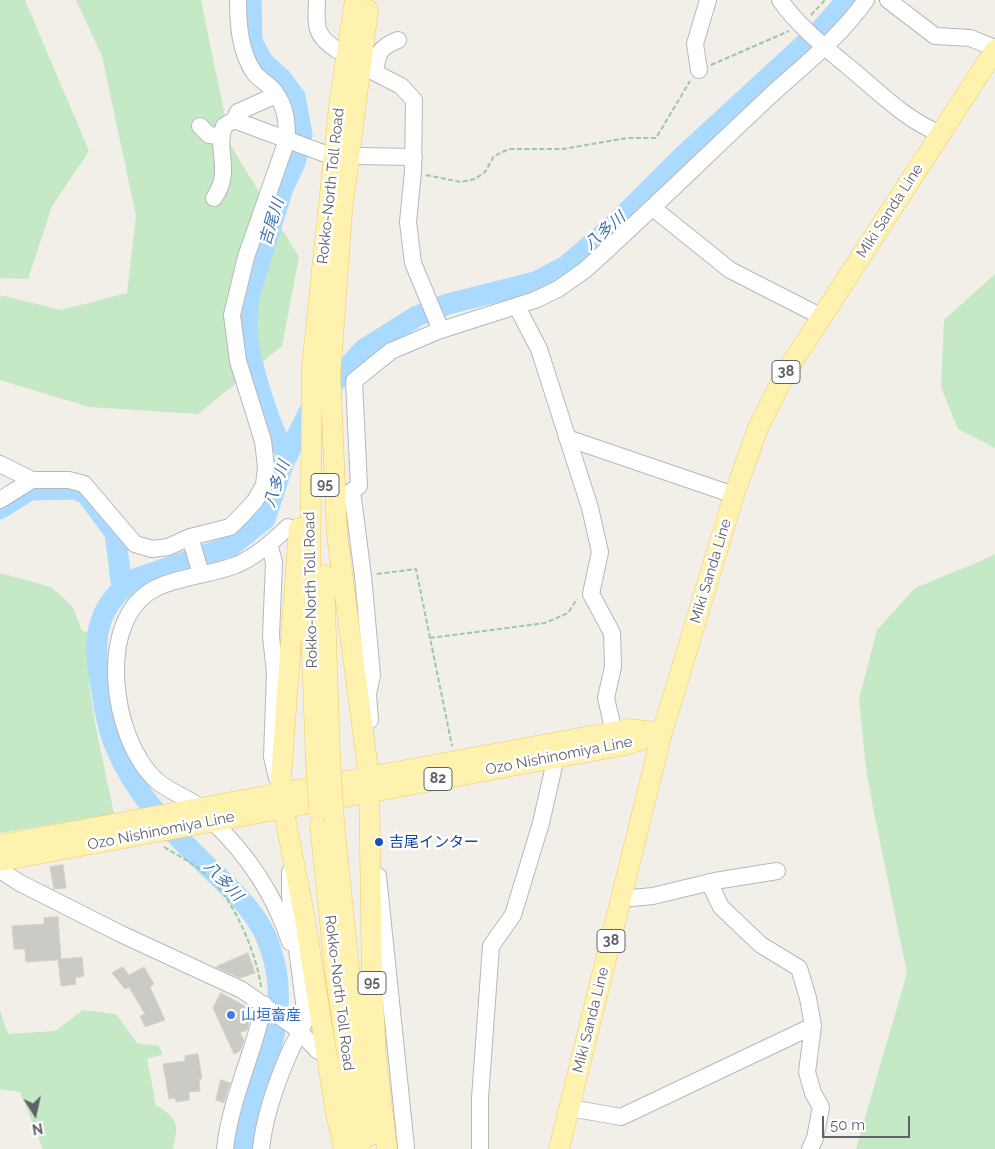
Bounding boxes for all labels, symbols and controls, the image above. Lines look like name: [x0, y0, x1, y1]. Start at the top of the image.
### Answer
street label: Rokko-North Toll Road: [314, 107, 348, 265]
street label: Miki Sanda Line: [853, 161, 927, 261]
water label: 吉尾川: [256, 196, 288, 248]
water label: 八多川: [581, 208, 629, 254]
road number: 38: [772, 361, 800, 384]
water label: 八多川: [260, 458, 294, 510]
road number: 95: [311, 474, 339, 496]
street label: Rokko-North Toll Road: [301, 511, 321, 669]
street label: Miki Sanda Line: [687, 517, 735, 625]
street label: Ozo Nishinomiya Line: [484, 733, 634, 779]
road number: 82: [424, 768, 452, 791]
street label: Ozo Nishinomiya Line: [86, 808, 236, 854]
place label: 吉尾インター: [389, 833, 479, 851]
marker: 吉尾インター: [373, 836, 385, 848]
water label: 八多川: [200, 857, 246, 905]
street label: Rokko-North Toll Road: [321, 914, 357, 1072]
road number: 38: [597, 929, 625, 952]
street label: Miki Sanda Line: [569, 965, 613, 1075]
road number: 95: [358, 971, 386, 994]
place label: 山垣畜産: [241, 1006, 301, 1024]
marker: 山垣畜産: [225, 1009, 237, 1021]
north arrow: [10, 1089, 60, 1139]
scale bar: [825, 1106, 912, 1138]
text: 50 m: [830, 1116, 865, 1134]
text: N: [31, 1120, 44, 1138]

